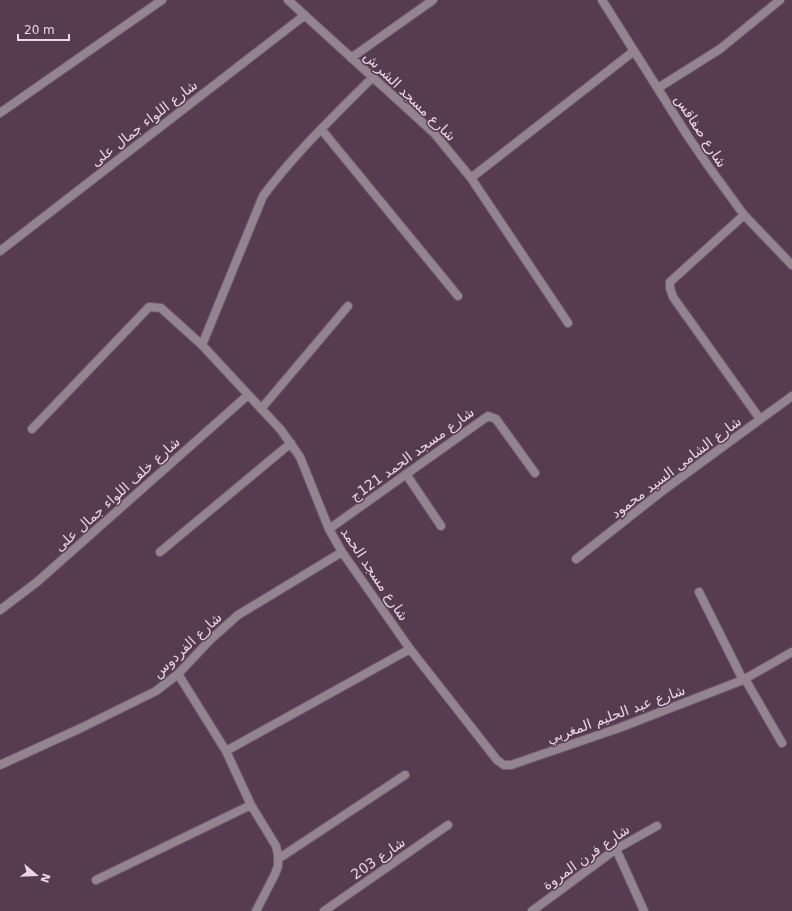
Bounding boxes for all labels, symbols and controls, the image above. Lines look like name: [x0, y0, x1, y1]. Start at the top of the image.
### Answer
scale bar: [18, 16, 69, 42]
text: 20 m: [24, 23, 55, 37]
street label: شارع مسجد الشرش: [360, 48, 459, 145]
street label: شارع اللواء جمال على: [88, 76, 201, 170]
street label: شارع صفاقس: [671, 92, 730, 171]
street label: شارع مسجد الحمد 121ج: [347, 404, 478, 505]
street label: شارع الشامى السيد محمود: [608, 413, 745, 522]
street label: شارع خلف اللواء جمال على: [51, 434, 184, 555]
street label: شارع مسجد الحمد: [337, 524, 412, 624]
street label: شارع الفردوس: [149, 609, 226, 682]
street label: شارع عبد الحليم المغربي: [545, 682, 688, 747]
street label: شارع فرن المروة: [539, 821, 633, 894]
street label: شارع 203: [348, 834, 409, 883]
north arrow: [16, 855, 56, 895]
text: N: [37, 872, 53, 885]

